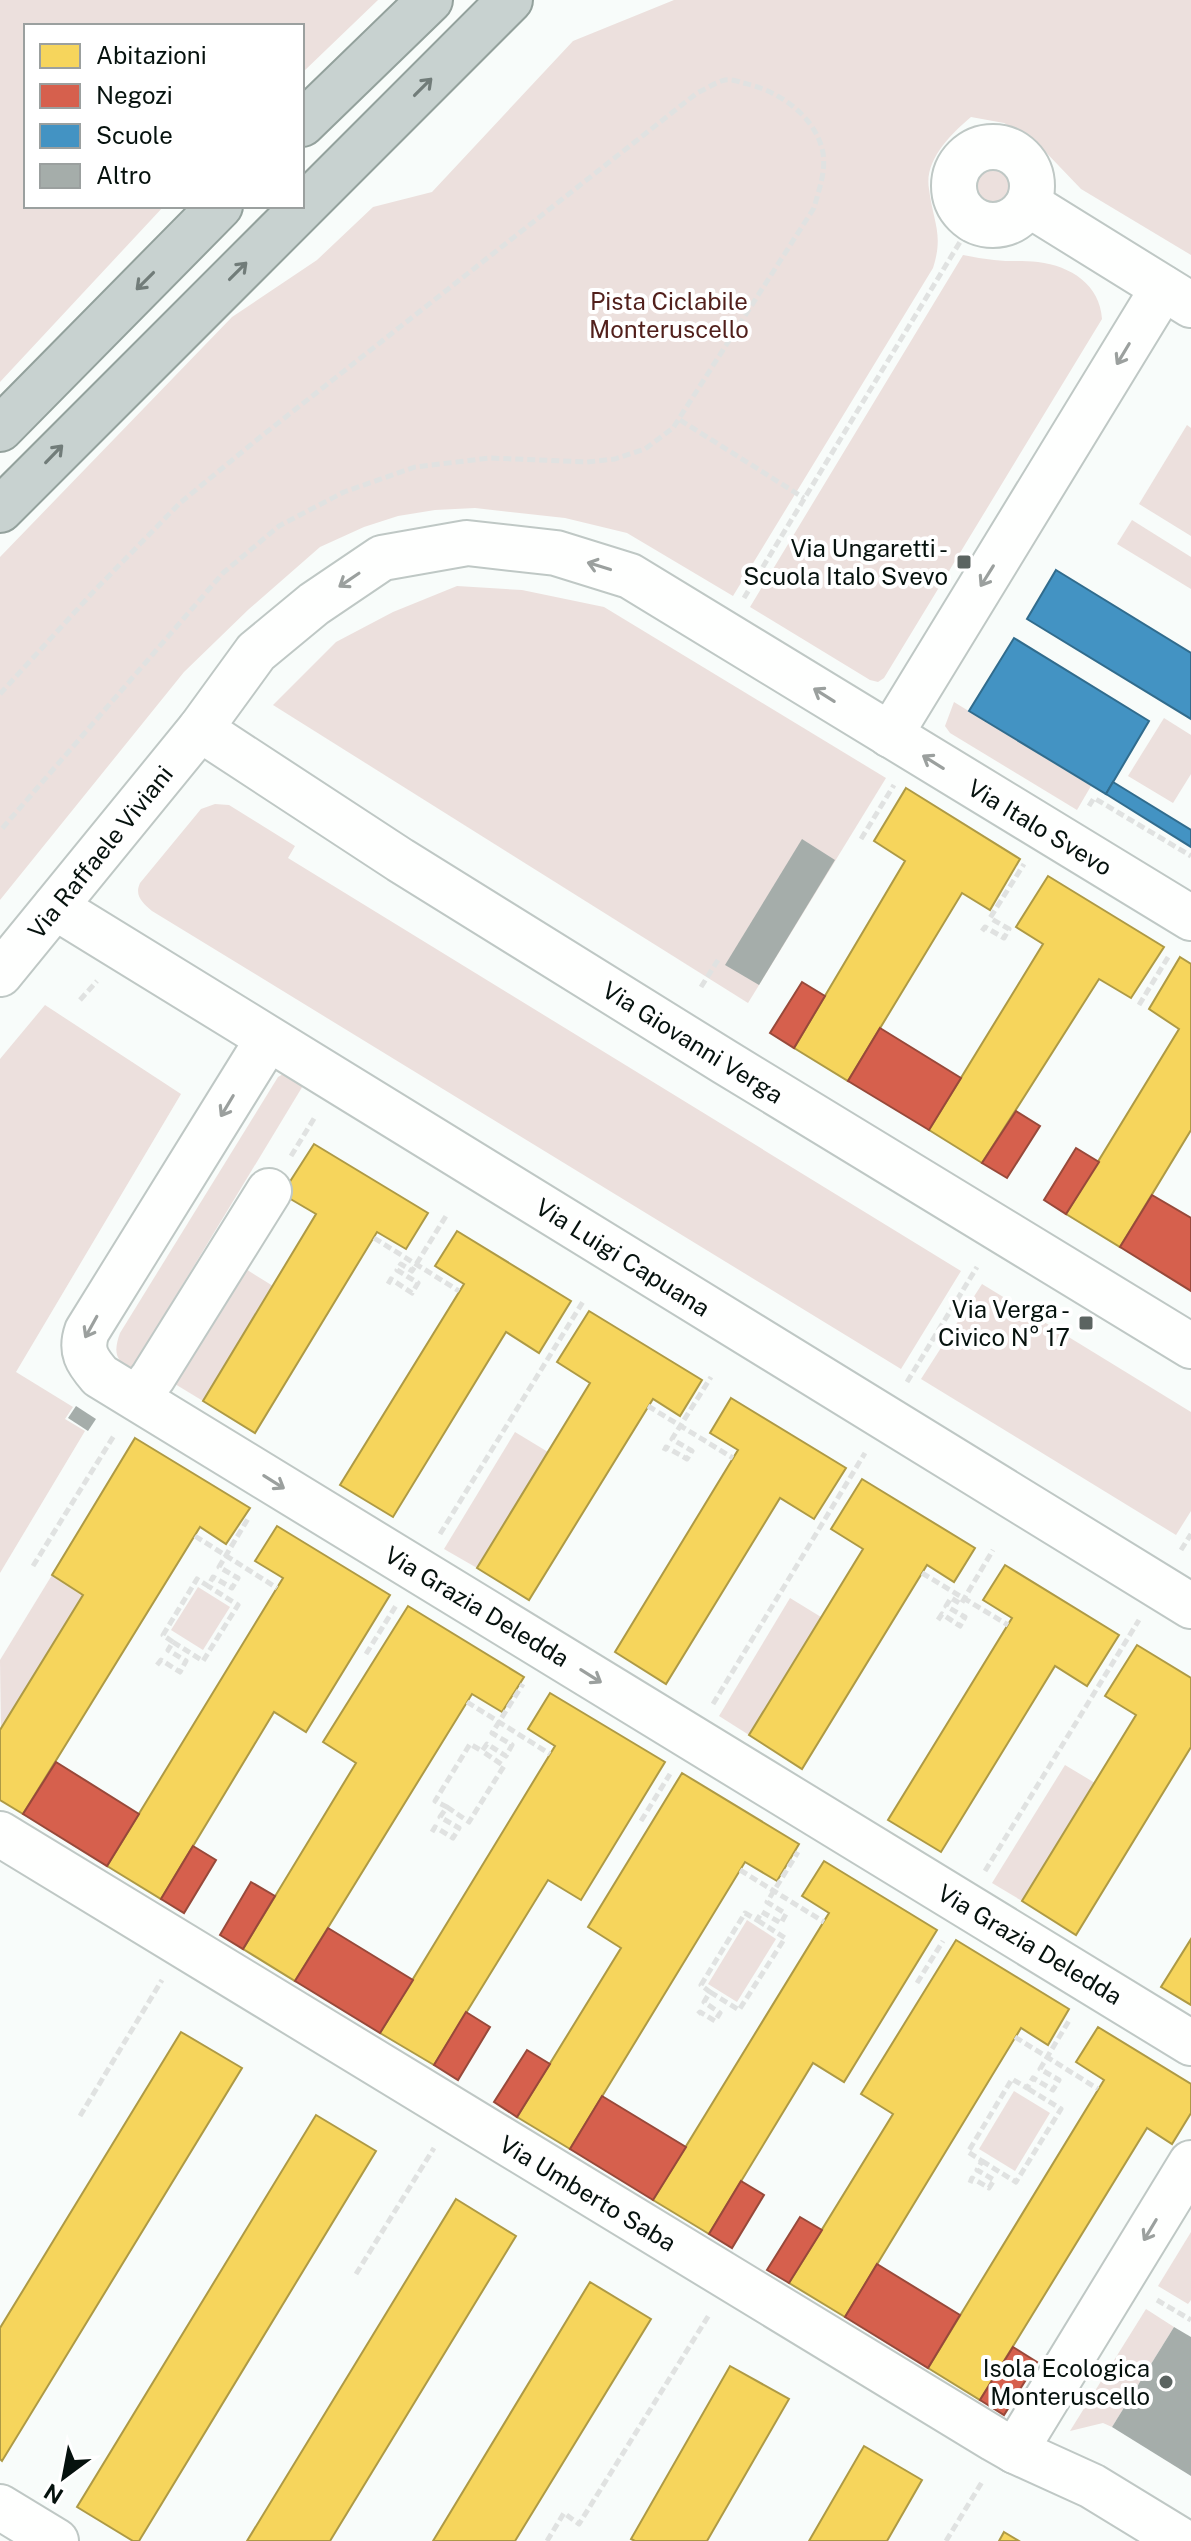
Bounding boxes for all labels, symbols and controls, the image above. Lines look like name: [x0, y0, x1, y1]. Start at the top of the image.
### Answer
legend: [24, 24, 304, 208]
text: Abitazioni: [96, 41, 207, 69]
one-way arrow: [413, 78, 432, 97]
text: Negozi: [96, 81, 173, 109]
text: Scuole: [96, 121, 173, 149]
text: Altro: [96, 161, 152, 189]
one-way arrow: [228, 261, 248, 280]
one-way arrow: [136, 271, 155, 290]
park label: Pista Ciclabile Monteruscello: [589, 287, 749, 343]
one-way arrow: [1114, 342, 1130, 365]
one-way arrow: [45, 444, 64, 464]
place label: Via Ungaretti - Scuola Italo Svevo: [743, 534, 948, 590]
marker: Via Ungaretti - Scuola Italo Svevo: [955, 553, 973, 571]
one-way arrow: [586, 558, 612, 573]
one-way arrow: [979, 564, 995, 587]
one-way arrow: [339, 572, 361, 588]
one-way arrow: [813, 686, 836, 702]
one-way arrow: [922, 753, 945, 769]
street label: Via Raffaele Viviani: [22, 760, 178, 944]
street label: Via Italo Svevo: [963, 773, 1117, 881]
street label: Via Giovanni Verga: [598, 975, 788, 1109]
one-way arrow: [219, 1094, 235, 1117]
street label: Via Luigi Capuana: [531, 1192, 715, 1322]
place label: Via Verga - Civico N° 17: [938, 1295, 1070, 1351]
marker: Via Verga - Civico N° 17: [1077, 1314, 1095, 1332]
one-way arrow: [83, 1315, 99, 1338]
one-way arrow: [262, 1474, 285, 1490]
street label: Via Grazia Deledda: [380, 1540, 574, 1672]
one-way arrow: [579, 1668, 602, 1684]
street label: Via Grazia Deledda: [933, 1878, 1127, 2010]
street label: Via Umberto Saba: [495, 2129, 681, 2257]
one-way arrow: [1142, 2218, 1158, 2241]
place label: Isola Ecologica Monteruscello: [983, 2354, 1150, 2410]
marker: Isola Ecologica Monteruscello: [1157, 2373, 1175, 2391]
north arrow: [24, 2437, 104, 2517]
text: N: [39, 2478, 68, 2510]

